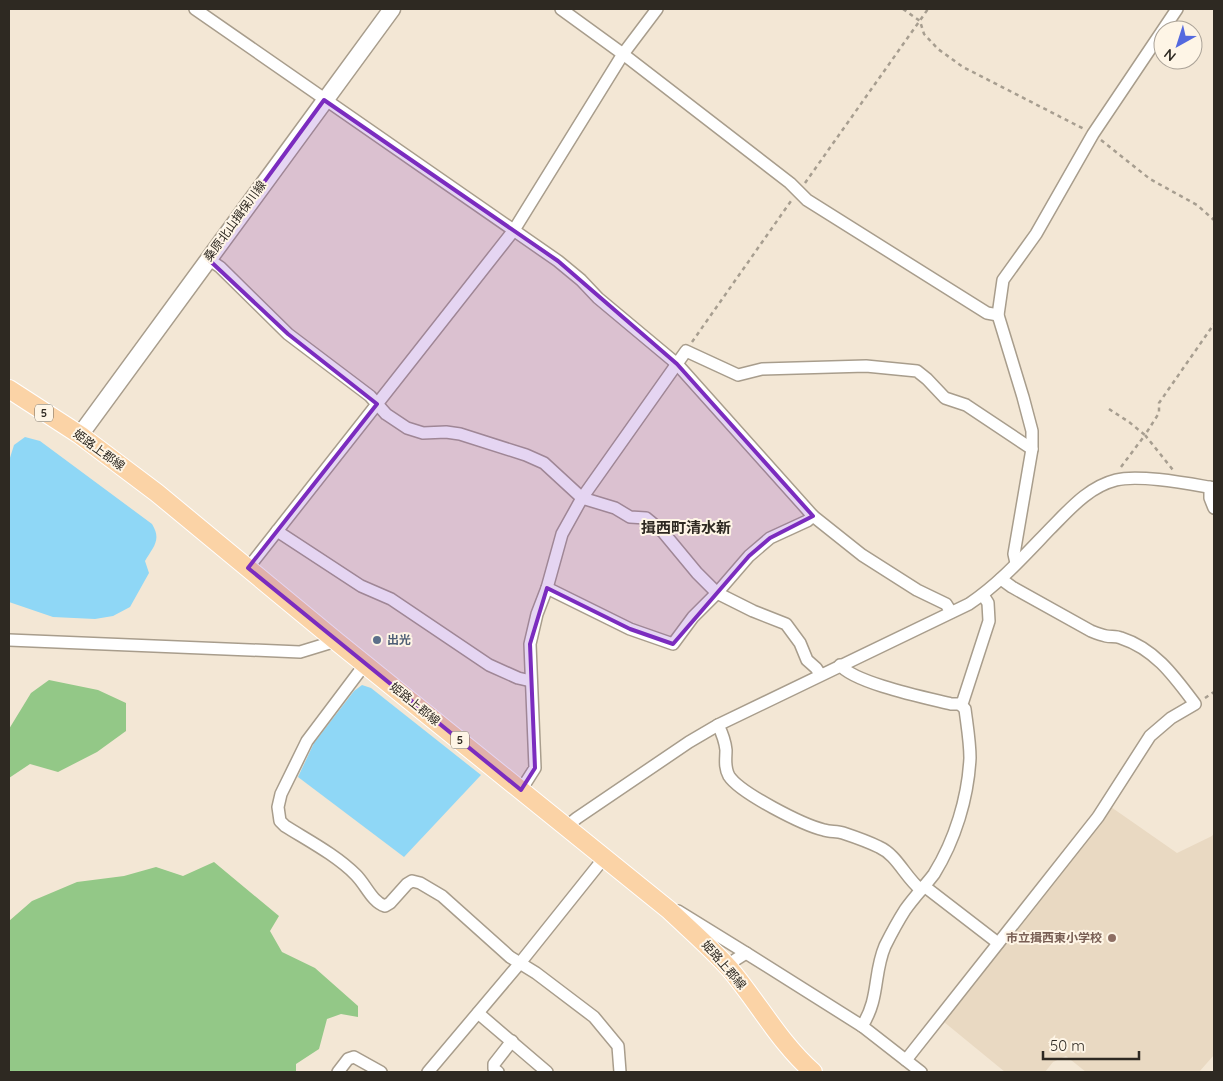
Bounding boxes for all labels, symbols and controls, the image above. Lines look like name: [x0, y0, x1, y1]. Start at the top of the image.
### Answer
north arrow: [1153, 20, 1203, 70]
text: N: [1160, 45, 1179, 65]
street label: 桑原北山揖保川線: [200, 177, 269, 264]
road number: 5: [35, 404, 53, 422]
street label: 姫路上郡線: [71, 426, 128, 473]
district label: 揖西町清水新: [641, 518, 731, 537]
place label: 出光: [387, 632, 411, 647]
marker: 出光: [371, 634, 383, 646]
street label: 姫路上郡線: [387, 679, 443, 728]
road number: 5: [451, 732, 469, 748]
place label: 市立揖西東小学校: [1006, 930, 1102, 945]
marker: 市立揖西東小学校: [1106, 932, 1118, 944]
street label: 姫路上郡線: [699, 937, 750, 992]
scale bar: [1043, 1028, 1139, 1060]
text: 50 m: [1050, 1036, 1085, 1055]

